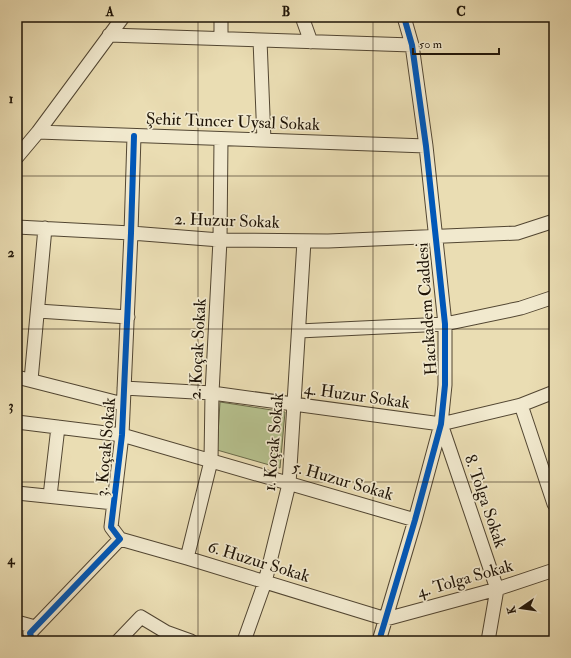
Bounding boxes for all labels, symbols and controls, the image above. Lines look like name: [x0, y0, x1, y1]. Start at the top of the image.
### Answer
text: A: [105, 4, 115, 20]
text: B: [282, 4, 290, 20]
text: C: [456, 4, 466, 20]
scale bar: [413, 30, 499, 56]
text: 50 m: [419, 37, 443, 52]
text: 1: [9, 91, 14, 107]
street label: Şehit Tuncer Uysal Sokak: [146, 108, 320, 136]
street label: 2. Huzur Sokak: [174, 208, 280, 233]
street label: Hacıkadem Caddesi: [411, 241, 442, 376]
text: 2: [8, 245, 15, 261]
street label: 2. Koçak Sokak: [184, 298, 211, 400]
street label: 4. Huzur Sokak: [303, 378, 411, 413]
street label: 1. Koçak Sokak: [259, 392, 288, 492]
street label: 3. Koçak Sokak: [91, 397, 120, 497]
text: 3: [9, 398, 14, 414]
street label: 8. Tolga Sokak: [460, 452, 511, 551]
street label: 5. Huzur Sokak: [290, 456, 396, 505]
street label: 6. Huzur Sokak: [205, 536, 312, 587]
text: 4: [6, 552, 15, 568]
street label: 4. Tolga Sokak: [415, 555, 516, 602]
north arrow: [501, 588, 541, 628]
text: K: [504, 604, 519, 615]

